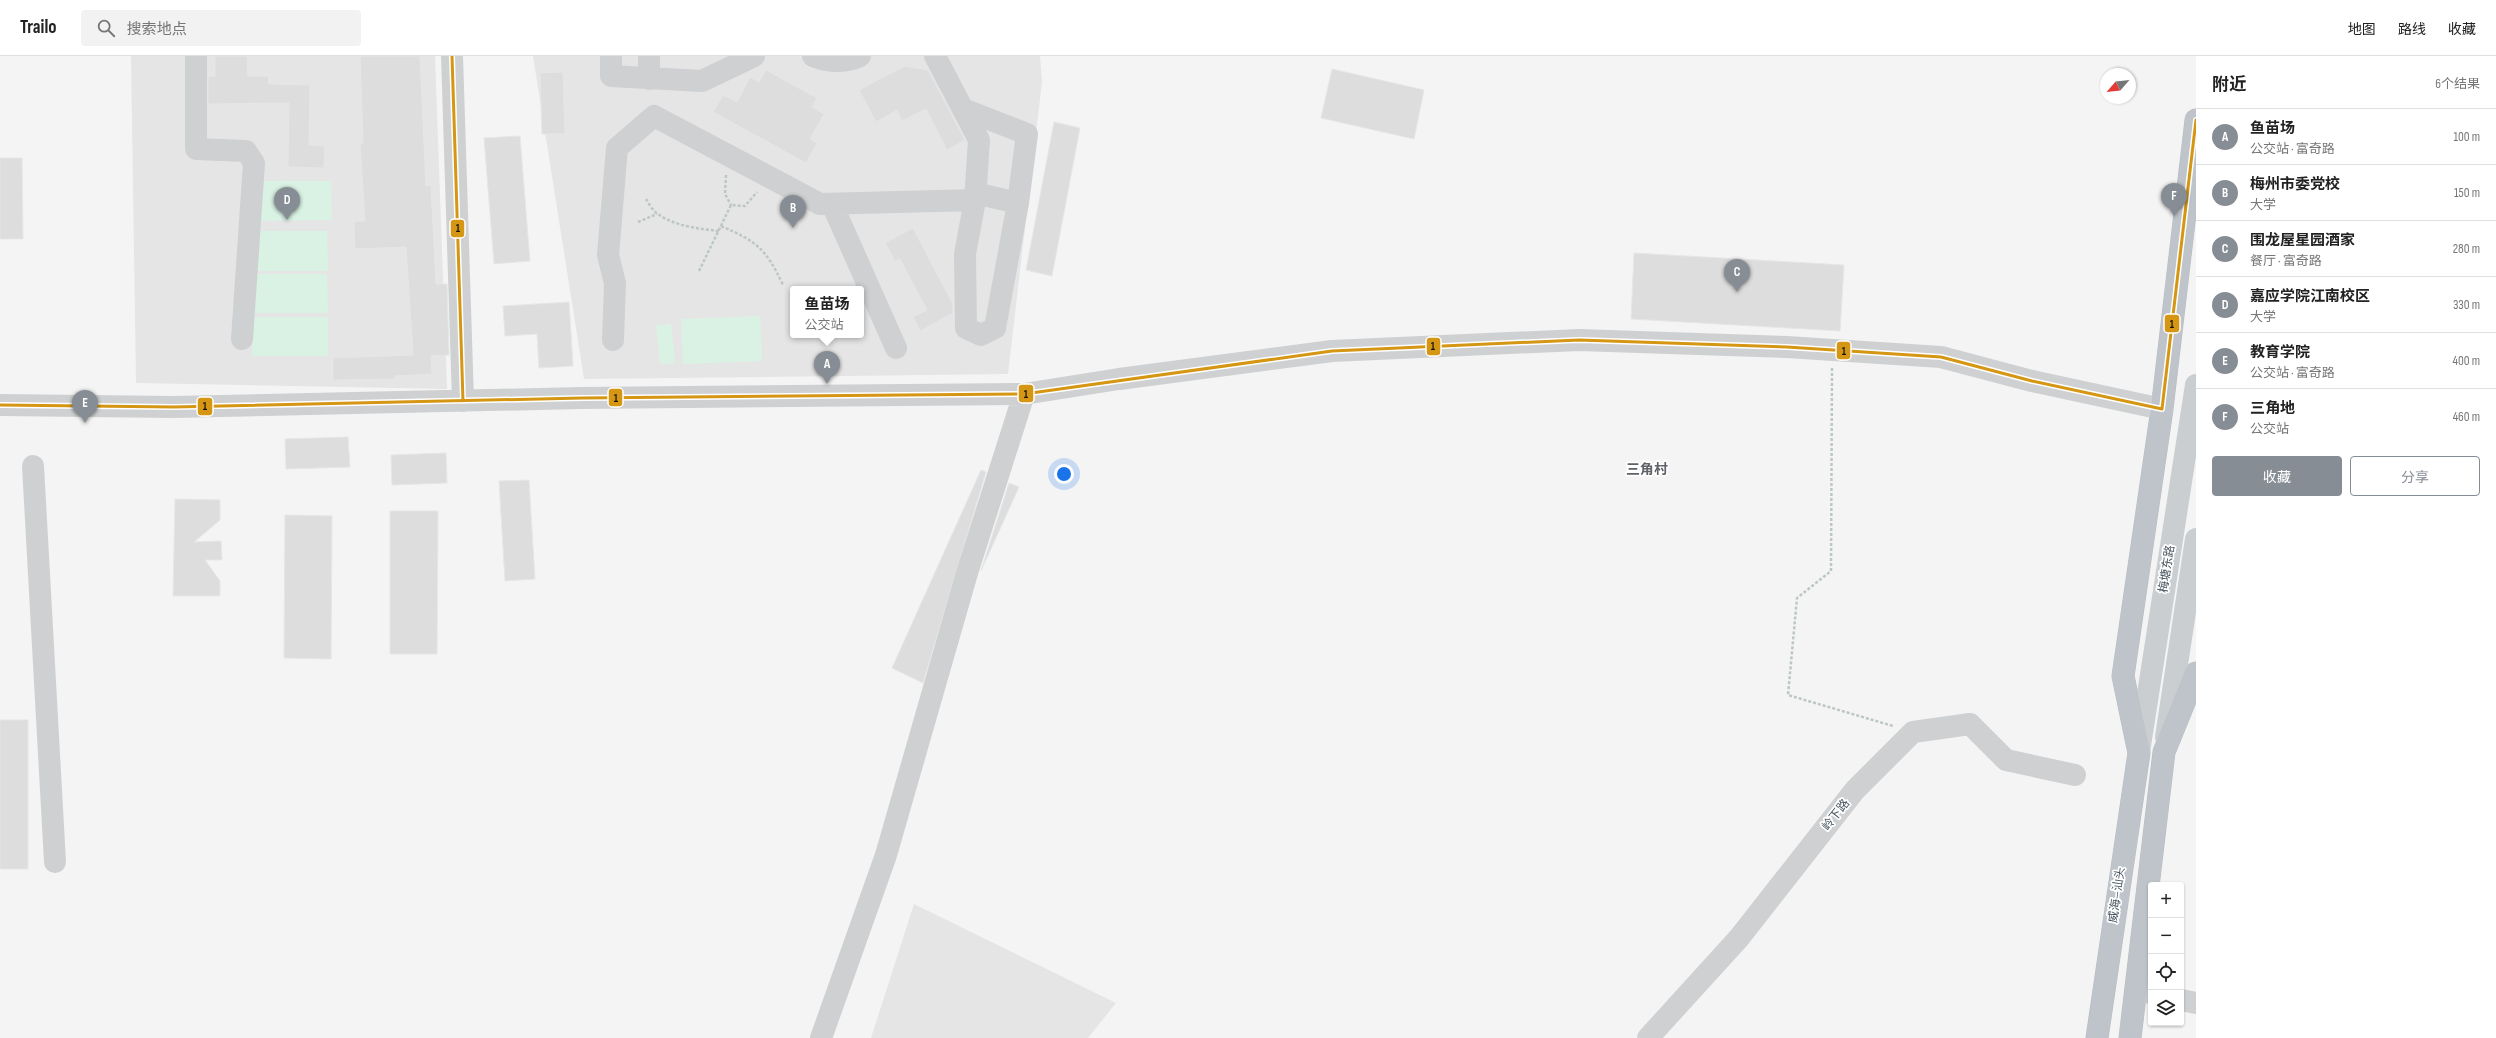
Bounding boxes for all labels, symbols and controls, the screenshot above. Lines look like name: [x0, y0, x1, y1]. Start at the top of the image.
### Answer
search box: [81, 10, 361, 46]
text: Trailo: [20, 16, 57, 39]
icon: search: [95, 17, 117, 39]
text: 搜索地点: [127, 20, 187, 39]
text: 地图: [2348, 21, 2376, 38]
text: 路线: [2398, 21, 2426, 38]
text: 收藏: [2448, 21, 2476, 38]
north arrow: [2100, 68, 2136, 104]
text: 附近: [2212, 75, 2246, 95]
text: 6个结果: [2435, 76, 2480, 92]
text: 鱼苗场: [2250, 119, 2295, 138]
text: A: [2222, 129, 2228, 145]
text: 100 m: [2453, 129, 2480, 145]
text: 公交站 · 富奇路: [2250, 141, 2335, 157]
text: 梅州市委党校: [2250, 175, 2340, 194]
pin: F: [2161, 183, 2187, 216]
text: B: [2222, 185, 2228, 201]
text: 150 m: [2454, 185, 2480, 201]
pin: D: [274, 187, 300, 220]
pin: B: [780, 195, 806, 228]
text: 大学: [2250, 197, 2276, 213]
line badge: 1: [450, 219, 465, 238]
text: 1: [456, 222, 461, 235]
text: 围龙屋星园酒家: [2250, 231, 2355, 250]
text: C: [2222, 241, 2228, 257]
text: 280 m: [2453, 241, 2480, 257]
text: 餐厅 · 富奇路: [2250, 253, 2322, 269]
pin: C: [1724, 259, 1750, 292]
popup: [790, 286, 864, 338]
text: 嘉应学院江南校区: [2250, 287, 2370, 306]
text: 鱼苗场: [804, 295, 850, 314]
text: D: [2222, 297, 2228, 313]
text: 330 m: [2453, 297, 2480, 313]
text: 大学: [2250, 309, 2276, 325]
line badge: 1: [2164, 314, 2180, 333]
text: 公交站: [804, 317, 844, 333]
text: 1: [2170, 318, 2175, 331]
line badge: 1: [1426, 337, 1441, 356]
text: 1: [1431, 340, 1436, 353]
line badge: 1: [1836, 341, 1851, 360]
text: 教育学院: [2250, 343, 2310, 362]
text: 1: [1842, 345, 1847, 358]
pin: A: [814, 351, 840, 384]
text: E: [2222, 353, 2228, 369]
text: 400 m: [2453, 353, 2480, 369]
text: 公交站 · 富奇路: [2250, 365, 2335, 381]
line badge: 1: [1018, 384, 1034, 403]
line badge: 1: [608, 388, 623, 407]
text: 1: [1024, 388, 1029, 401]
pin: E: [72, 390, 98, 423]
text: 1: [614, 392, 619, 405]
line badge: 1: [197, 397, 213, 416]
text: 三角地: [2250, 399, 2295, 418]
text: 1: [203, 400, 208, 413]
text: F: [2222, 409, 2228, 425]
text: 460 m: [2453, 409, 2480, 425]
text: 公交站: [2250, 421, 2289, 437]
button: 收藏: [2212, 456, 2342, 496]
button: 分享: [2350, 456, 2480, 496]
district label: 三角村: [1626, 461, 1668, 478]
your location: [1054, 464, 1074, 484]
street label: 梅塘东路: [2156, 544, 2178, 594]
street label: 岭下路: [1819, 796, 1853, 834]
street label: 威海—汕头: [2106, 866, 2128, 924]
map controls: [2148, 882, 2184, 1026]
button: +: [2148, 882, 2184, 918]
button: −: [2148, 918, 2184, 954]
button: locate: [2148, 954, 2184, 990]
button: layers: [2148, 990, 2184, 1026]

